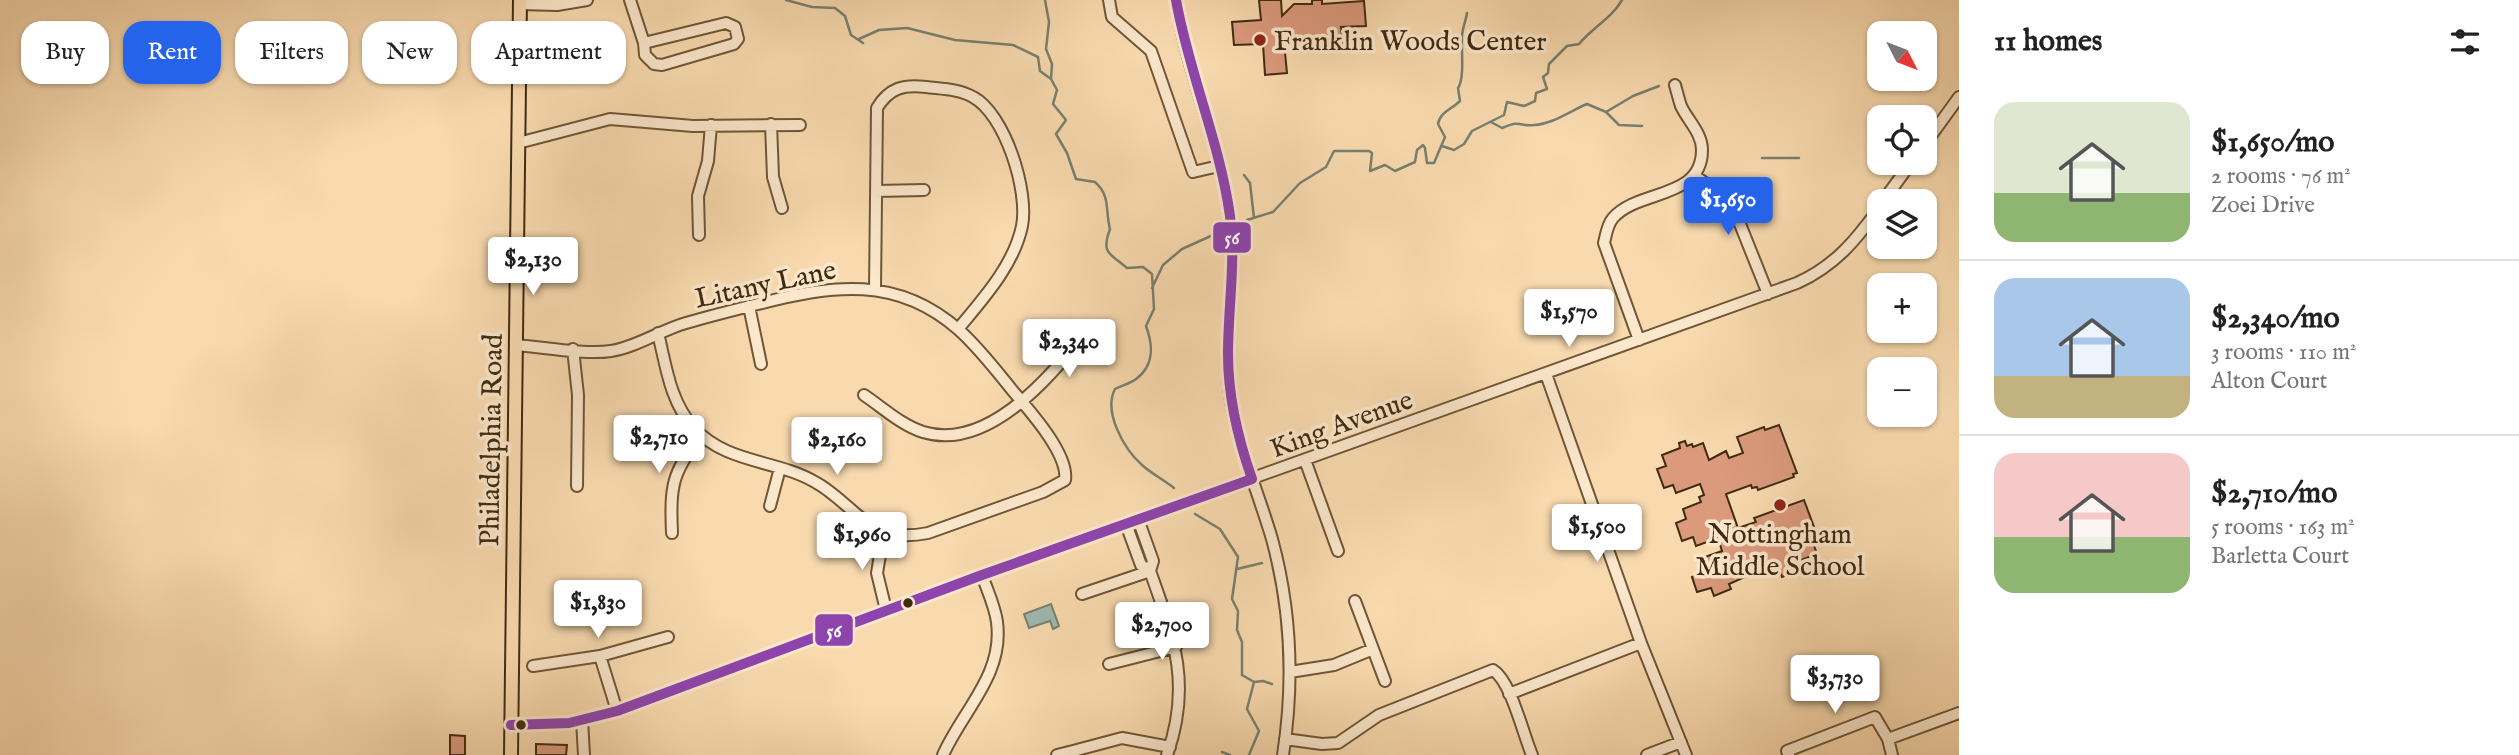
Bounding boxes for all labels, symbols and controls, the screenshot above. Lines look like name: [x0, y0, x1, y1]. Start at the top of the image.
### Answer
chip: Buy: [21, 21, 109, 84]
chip: Rent: [123, 21, 221, 84]
chip: Filters: [235, 21, 348, 84]
chip: New: [362, 21, 457, 84]
chip: Apartment: [471, 21, 626, 84]
north arrow: [1867, 21, 1937, 91]
map controls: [1867, 21, 1937, 427]
text: 11 homes: [1994, 23, 2102, 61]
icon: filters: [2446, 23, 2484, 61]
place label: Franklin Woods Center: [1274, 25, 1547, 60]
marker: Franklin Woods Center: [1252, 32, 1268, 48]
button: locate: [1867, 105, 1937, 175]
text: $1,650/mo: [2211, 124, 2334, 162]
icon: home: [2050, 130, 2134, 214]
text: 2 rooms · 76 m²: [2211, 162, 2351, 191]
pin: $1,650: [1671, 177, 1785, 237]
text: $1,650: [1700, 185, 1756, 214]
button: layers: [1867, 189, 1937, 259]
text: Zoei Drive: [2211, 191, 2315, 220]
line badge: 56: [1212, 221, 1252, 254]
text: 56: [1225, 227, 1240, 251]
pin: $2,130: [476, 238, 590, 297]
text: $2,130: [504, 245, 562, 274]
street label: Litany Lane: [692, 253, 839, 317]
button: +: [1867, 273, 1937, 343]
pin: $1,570: [1512, 290, 1626, 349]
text: $1,570: [1540, 297, 1598, 326]
text: $2,340/mo: [2211, 300, 2340, 338]
icon: home: [2050, 306, 2134, 390]
pin: $2,340: [1012, 320, 1126, 379]
text: $2,340: [1039, 327, 1099, 356]
street label: Philadelphia Road: [473, 333, 512, 547]
text: 3 rooms · 110 m²: [2211, 338, 2356, 367]
button: −: [1867, 357, 1937, 427]
text: Alton Court: [2211, 367, 2327, 396]
street label: King Avenue: [1266, 383, 1418, 467]
pin: $2,710: [602, 416, 716, 475]
pin: $2,160: [780, 418, 894, 477]
text: $2,710: [630, 423, 688, 452]
text: $2,160: [807, 425, 867, 454]
text: $2,710/mo: [2211, 475, 2337, 513]
icon: home: [2050, 481, 2134, 565]
marker: Nottingham Middle School: [1772, 497, 1788, 513]
pin: $1,500: [1540, 504, 1654, 564]
pin: $1,960: [805, 512, 919, 572]
text: $1,500: [1568, 512, 1626, 541]
text: 5 rooms · 163 m²: [2211, 513, 2355, 542]
place label: Nottingham Middle School: [1696, 518, 1865, 585]
text: $1,960: [833, 520, 891, 549]
text: Barletta Court: [2211, 542, 2349, 571]
pin: $1,830: [541, 580, 655, 640]
text: $1,830: [570, 588, 626, 617]
unlabelled marker: [901, 596, 915, 610]
pin: $2,700: [1105, 602, 1219, 662]
text: $2,700: [1131, 610, 1193, 639]
line badge: 56: [814, 613, 854, 647]
text: 56: [827, 620, 842, 644]
pin: $3,730: [1778, 656, 1892, 715]
text: $3,730: [1807, 663, 1863, 692]
unlabelled marker: [514, 718, 528, 732]

